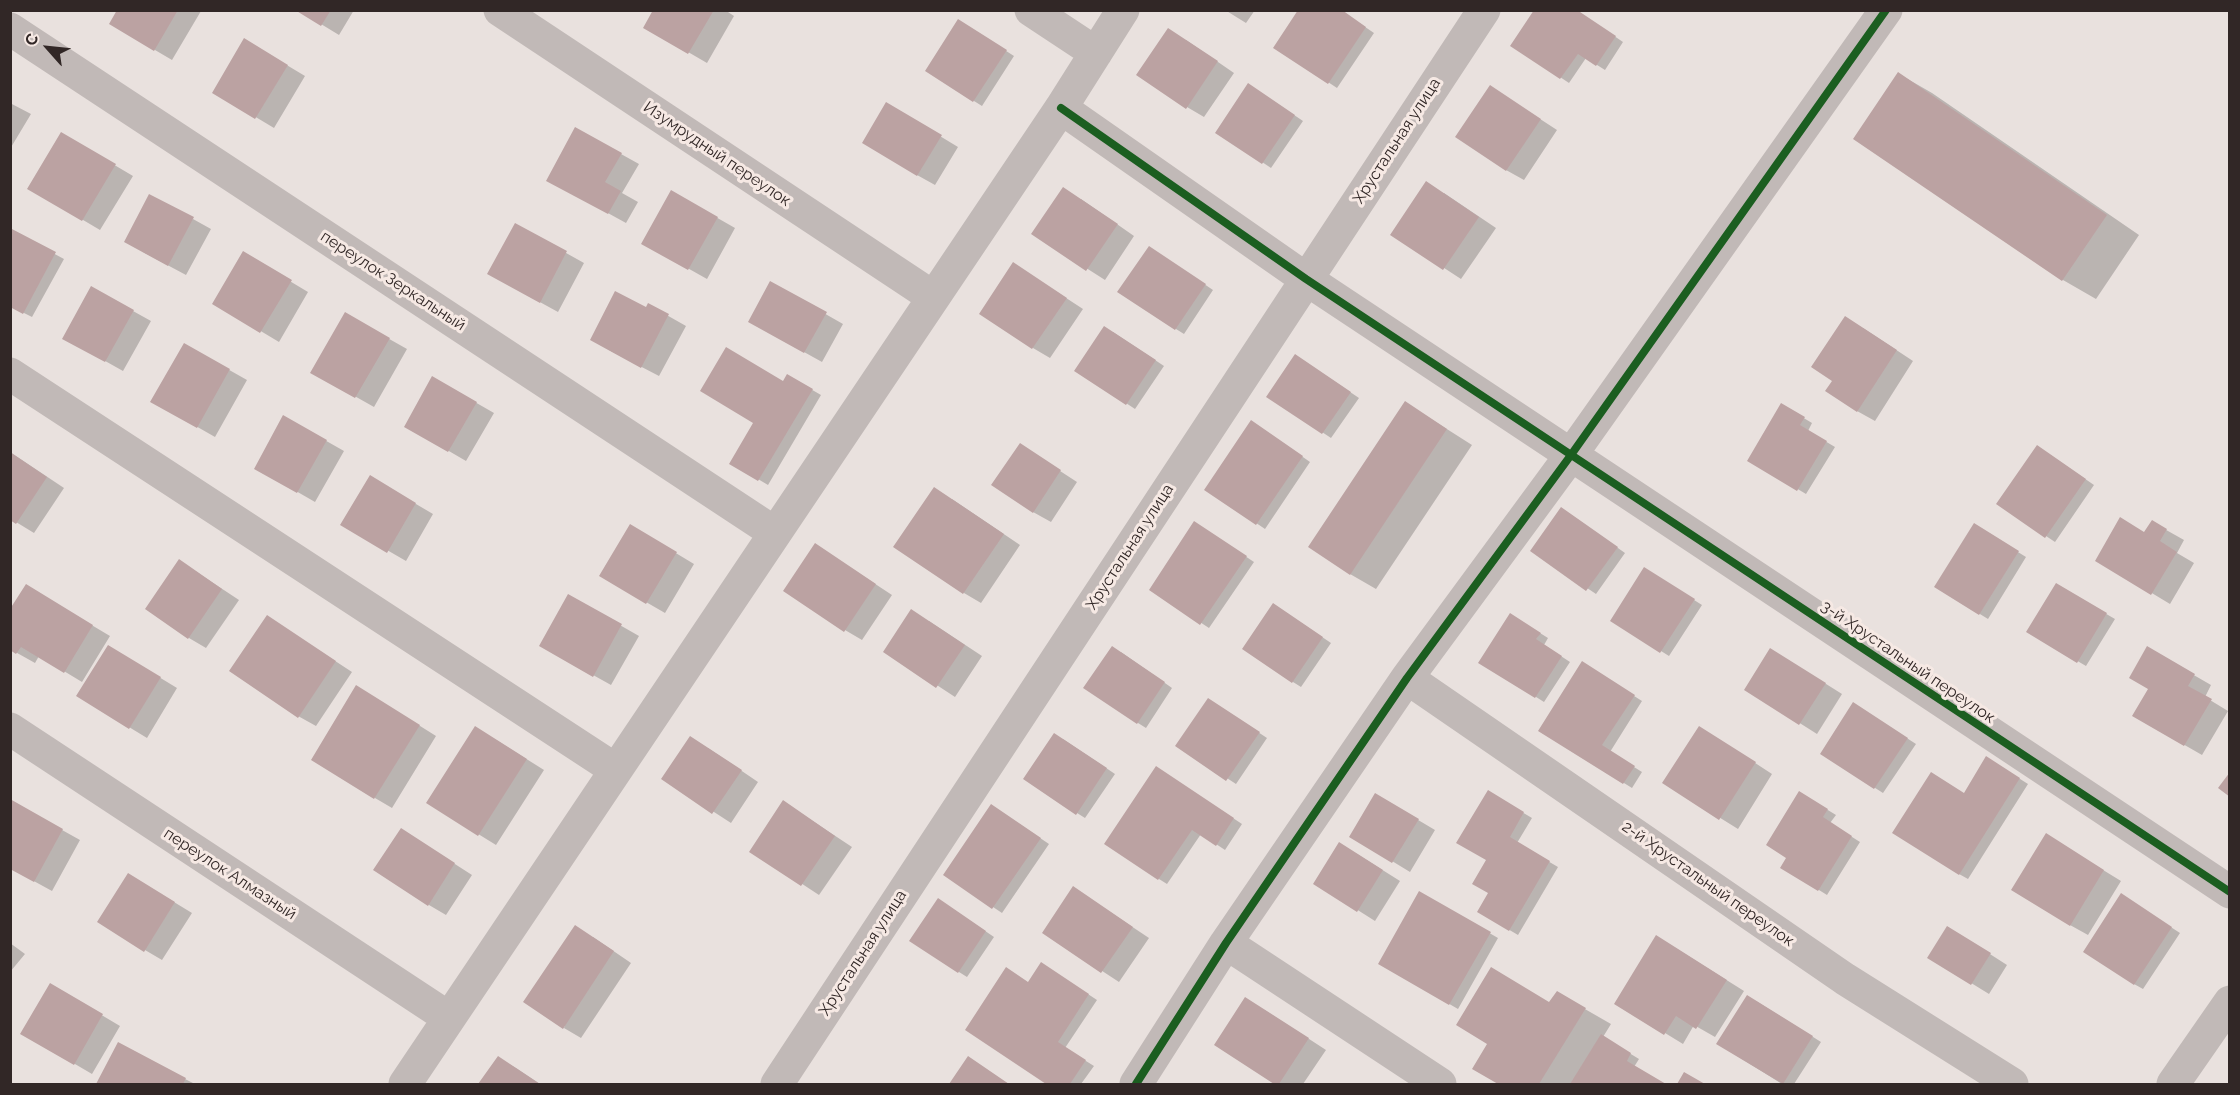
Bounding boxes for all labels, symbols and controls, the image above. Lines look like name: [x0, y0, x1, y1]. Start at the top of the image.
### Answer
north arrow: [18, 18, 78, 78]
text: С: [21, 30, 42, 49]
street label: Хрустальная улица: [1349, 75, 1445, 207]
street label: Изумрудный переулок: [640, 97, 794, 211]
street label: переулок Зеркальный: [317, 227, 469, 335]
street label: Хрустальная улица: [1082, 481, 1178, 613]
street label: 3-й Хрустальный переулок: [1817, 596, 1999, 728]
street label: 2-й Хрустальный переулок: [1618, 817, 1798, 951]
street label: переулок Алмазный: [160, 824, 300, 924]
street label: Хрустальная улица: [815, 887, 911, 1019]

